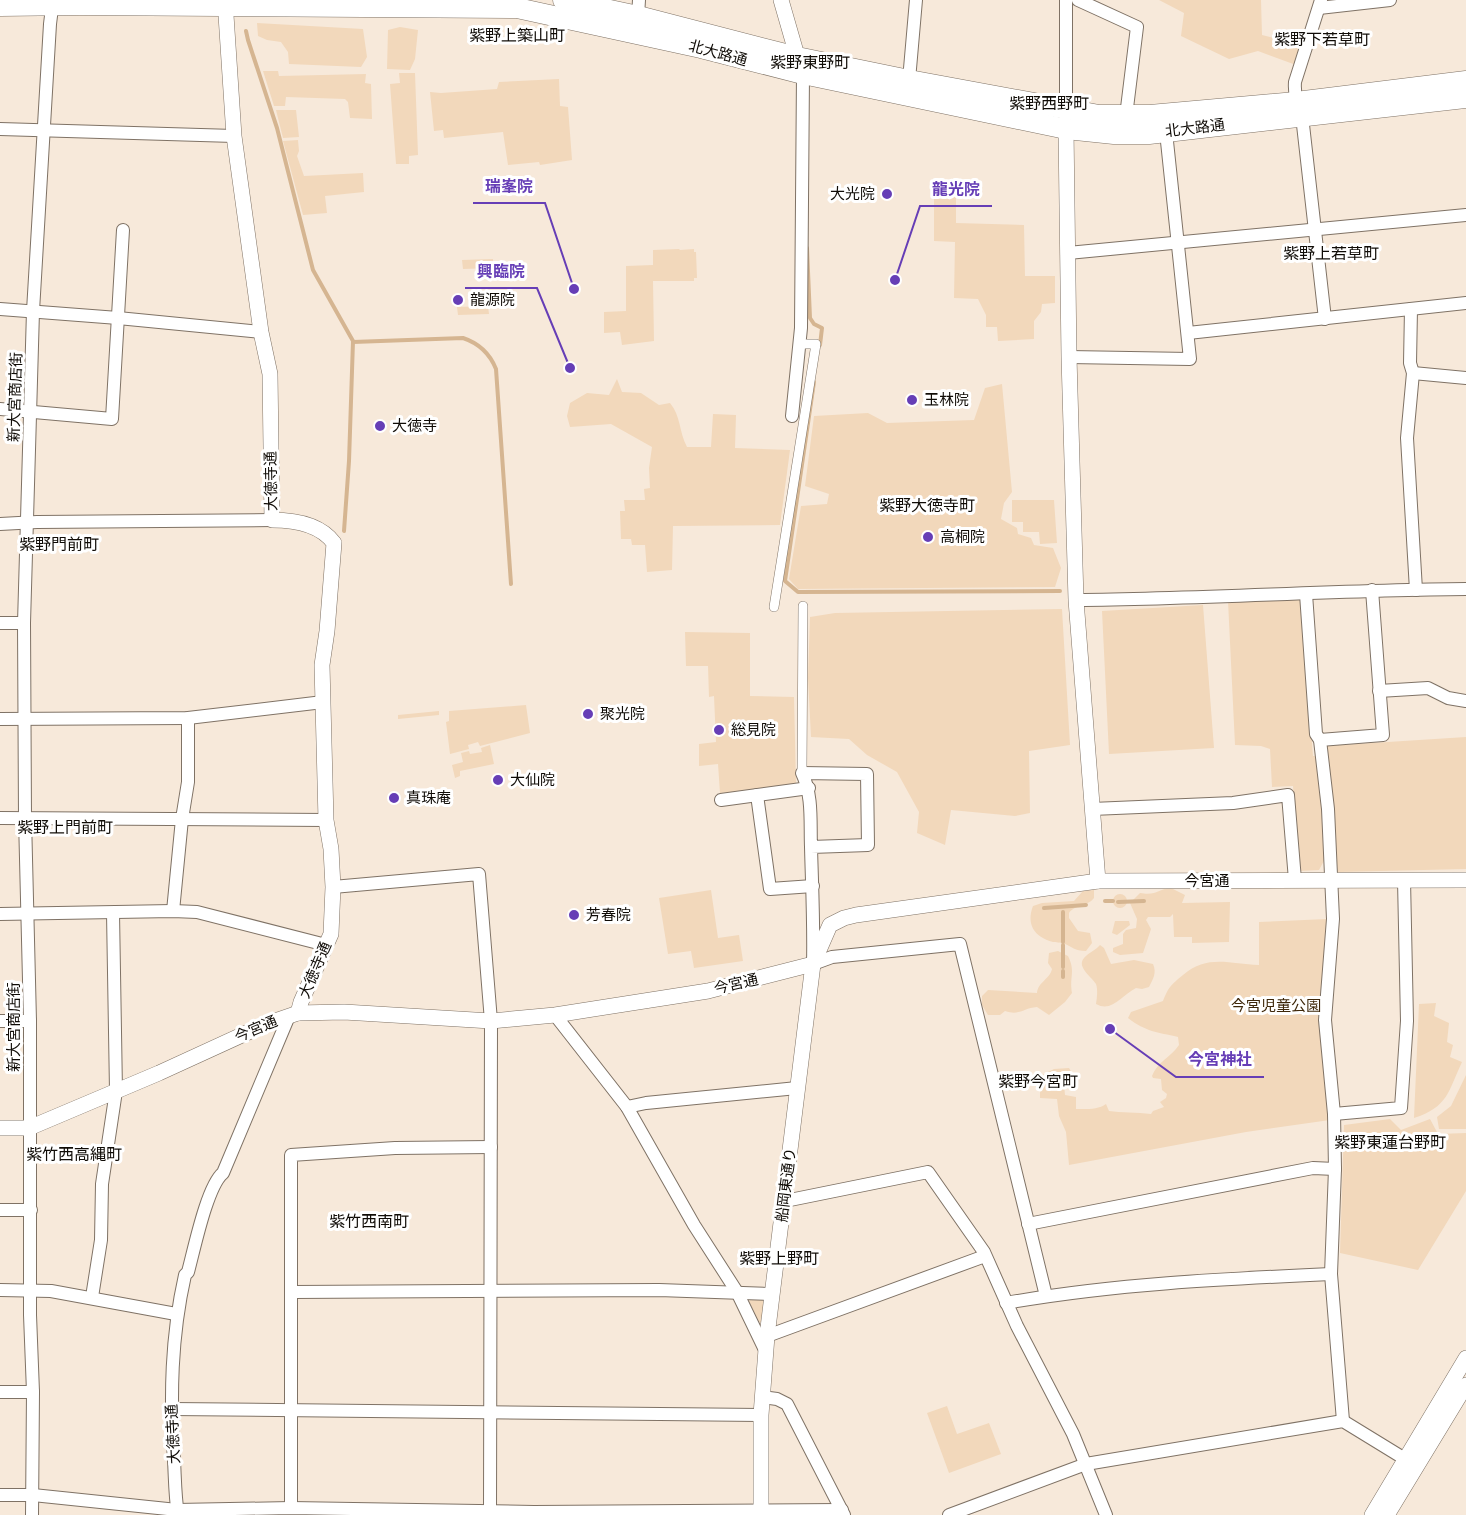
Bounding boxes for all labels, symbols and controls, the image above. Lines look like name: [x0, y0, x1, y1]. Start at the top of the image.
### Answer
district label: 紫野上築山町: [469, 26, 565, 44]
district label: 紫野下若草町: [1274, 30, 1370, 48]
street label: 北大路通: [687, 37, 749, 68]
district label: 紫野東野町: [770, 53, 850, 71]
district label: 紫野西野町: [1009, 94, 1089, 112]
street label: 北大路通: [1164, 115, 1226, 140]
callout: 瑞峯院: [473, 169, 545, 203]
callout: 龍光院: [920, 172, 992, 206]
text: 瑞峯院: [485, 177, 533, 195]
text: 龍光院: [932, 180, 980, 198]
place label: 大光院: [830, 185, 875, 202]
marker: 大光院: [880, 187, 894, 201]
district label: 紫野上若草町: [1283, 244, 1379, 262]
callout: 興臨院: [465, 254, 537, 288]
text: 興臨院: [477, 262, 525, 280]
place label: 龍源院: [470, 291, 515, 308]
marker: 龍源院: [451, 293, 465, 307]
street label: 新大宮商店街: [4, 352, 25, 442]
place label: 玉林院: [924, 391, 969, 408]
marker: 玉林院: [905, 393, 919, 407]
place label: 大徳寺: [392, 417, 437, 434]
marker: 大徳寺: [373, 419, 387, 433]
street label: 大徳寺通: [261, 451, 280, 511]
district label: 紫野大徳寺町: [879, 496, 975, 514]
place label: 高桐院: [940, 528, 985, 545]
marker: 高桐院: [921, 530, 935, 544]
district label: 紫野門前町: [19, 535, 99, 553]
place label: 聚光院: [600, 705, 645, 722]
marker: 聚光院: [581, 707, 595, 721]
place label: 総見院: [731, 721, 776, 738]
marker: 総見院: [712, 723, 726, 737]
place label: 大仙院: [510, 771, 555, 788]
marker: 大仙院: [491, 773, 505, 787]
place label: 真珠庵: [406, 789, 451, 806]
marker: 真珠庵: [387, 791, 401, 805]
district label: 紫野上門前町: [17, 818, 113, 836]
street label: 今宮通: [1184, 872, 1230, 889]
place label: 芳春院: [586, 906, 631, 923]
marker: 芳春院: [567, 908, 581, 922]
street label: 大徳寺通: [295, 939, 334, 1001]
street label: 今宮通: [712, 970, 760, 997]
street label: 新大宮商店街: [5, 982, 22, 1072]
park label: 今宮児童公園: [1231, 997, 1321, 1014]
street label: 今宮通: [232, 1012, 280, 1045]
callout: 今宮神社: [1176, 1043, 1264, 1077]
text: 今宮神社: [1188, 1050, 1252, 1068]
district label: 紫野今宮町: [998, 1072, 1078, 1090]
district label: 紫野東蓮台野町: [1334, 1133, 1446, 1151]
district label: 紫竹西高縄町: [26, 1145, 122, 1163]
street label: 船岡東通り: [772, 1147, 799, 1223]
district label: 紫竹西南町: [329, 1212, 409, 1230]
district label: 紫野上野町: [739, 1249, 819, 1267]
street label: 大徳寺通: [162, 1404, 183, 1464]

